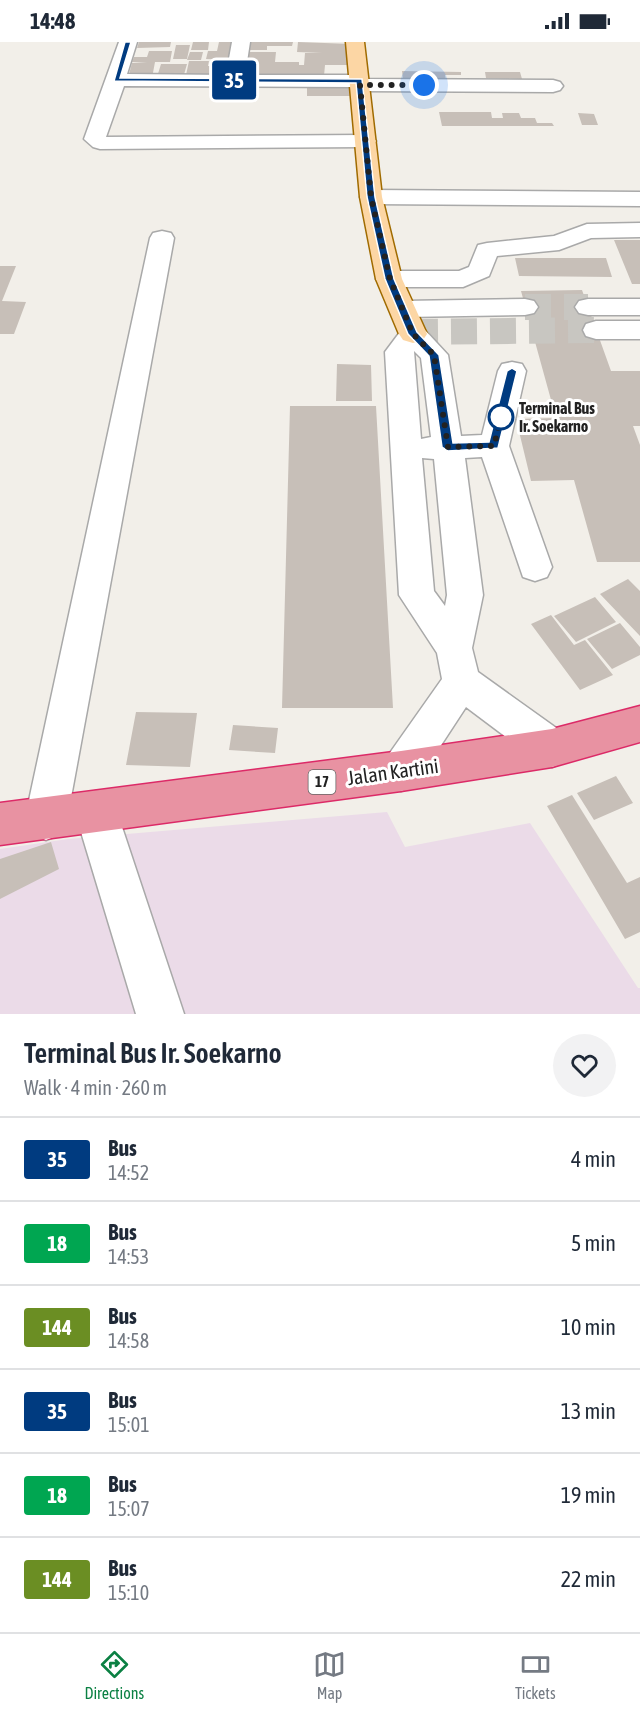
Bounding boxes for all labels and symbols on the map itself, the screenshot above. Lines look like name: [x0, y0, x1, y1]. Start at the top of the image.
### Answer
line badge: 35: [207, 60, 261, 99]
your location: [409, 70, 439, 100]
place label: Terminal Bus Ir. Soekarno: [519, 399, 595, 435]
marker: Terminal Bus Ir. Soekarno: [488, 404, 514, 430]
street label: Jalan Kartini: [346, 754, 440, 789]
road number: 17: [308, 770, 336, 794]

